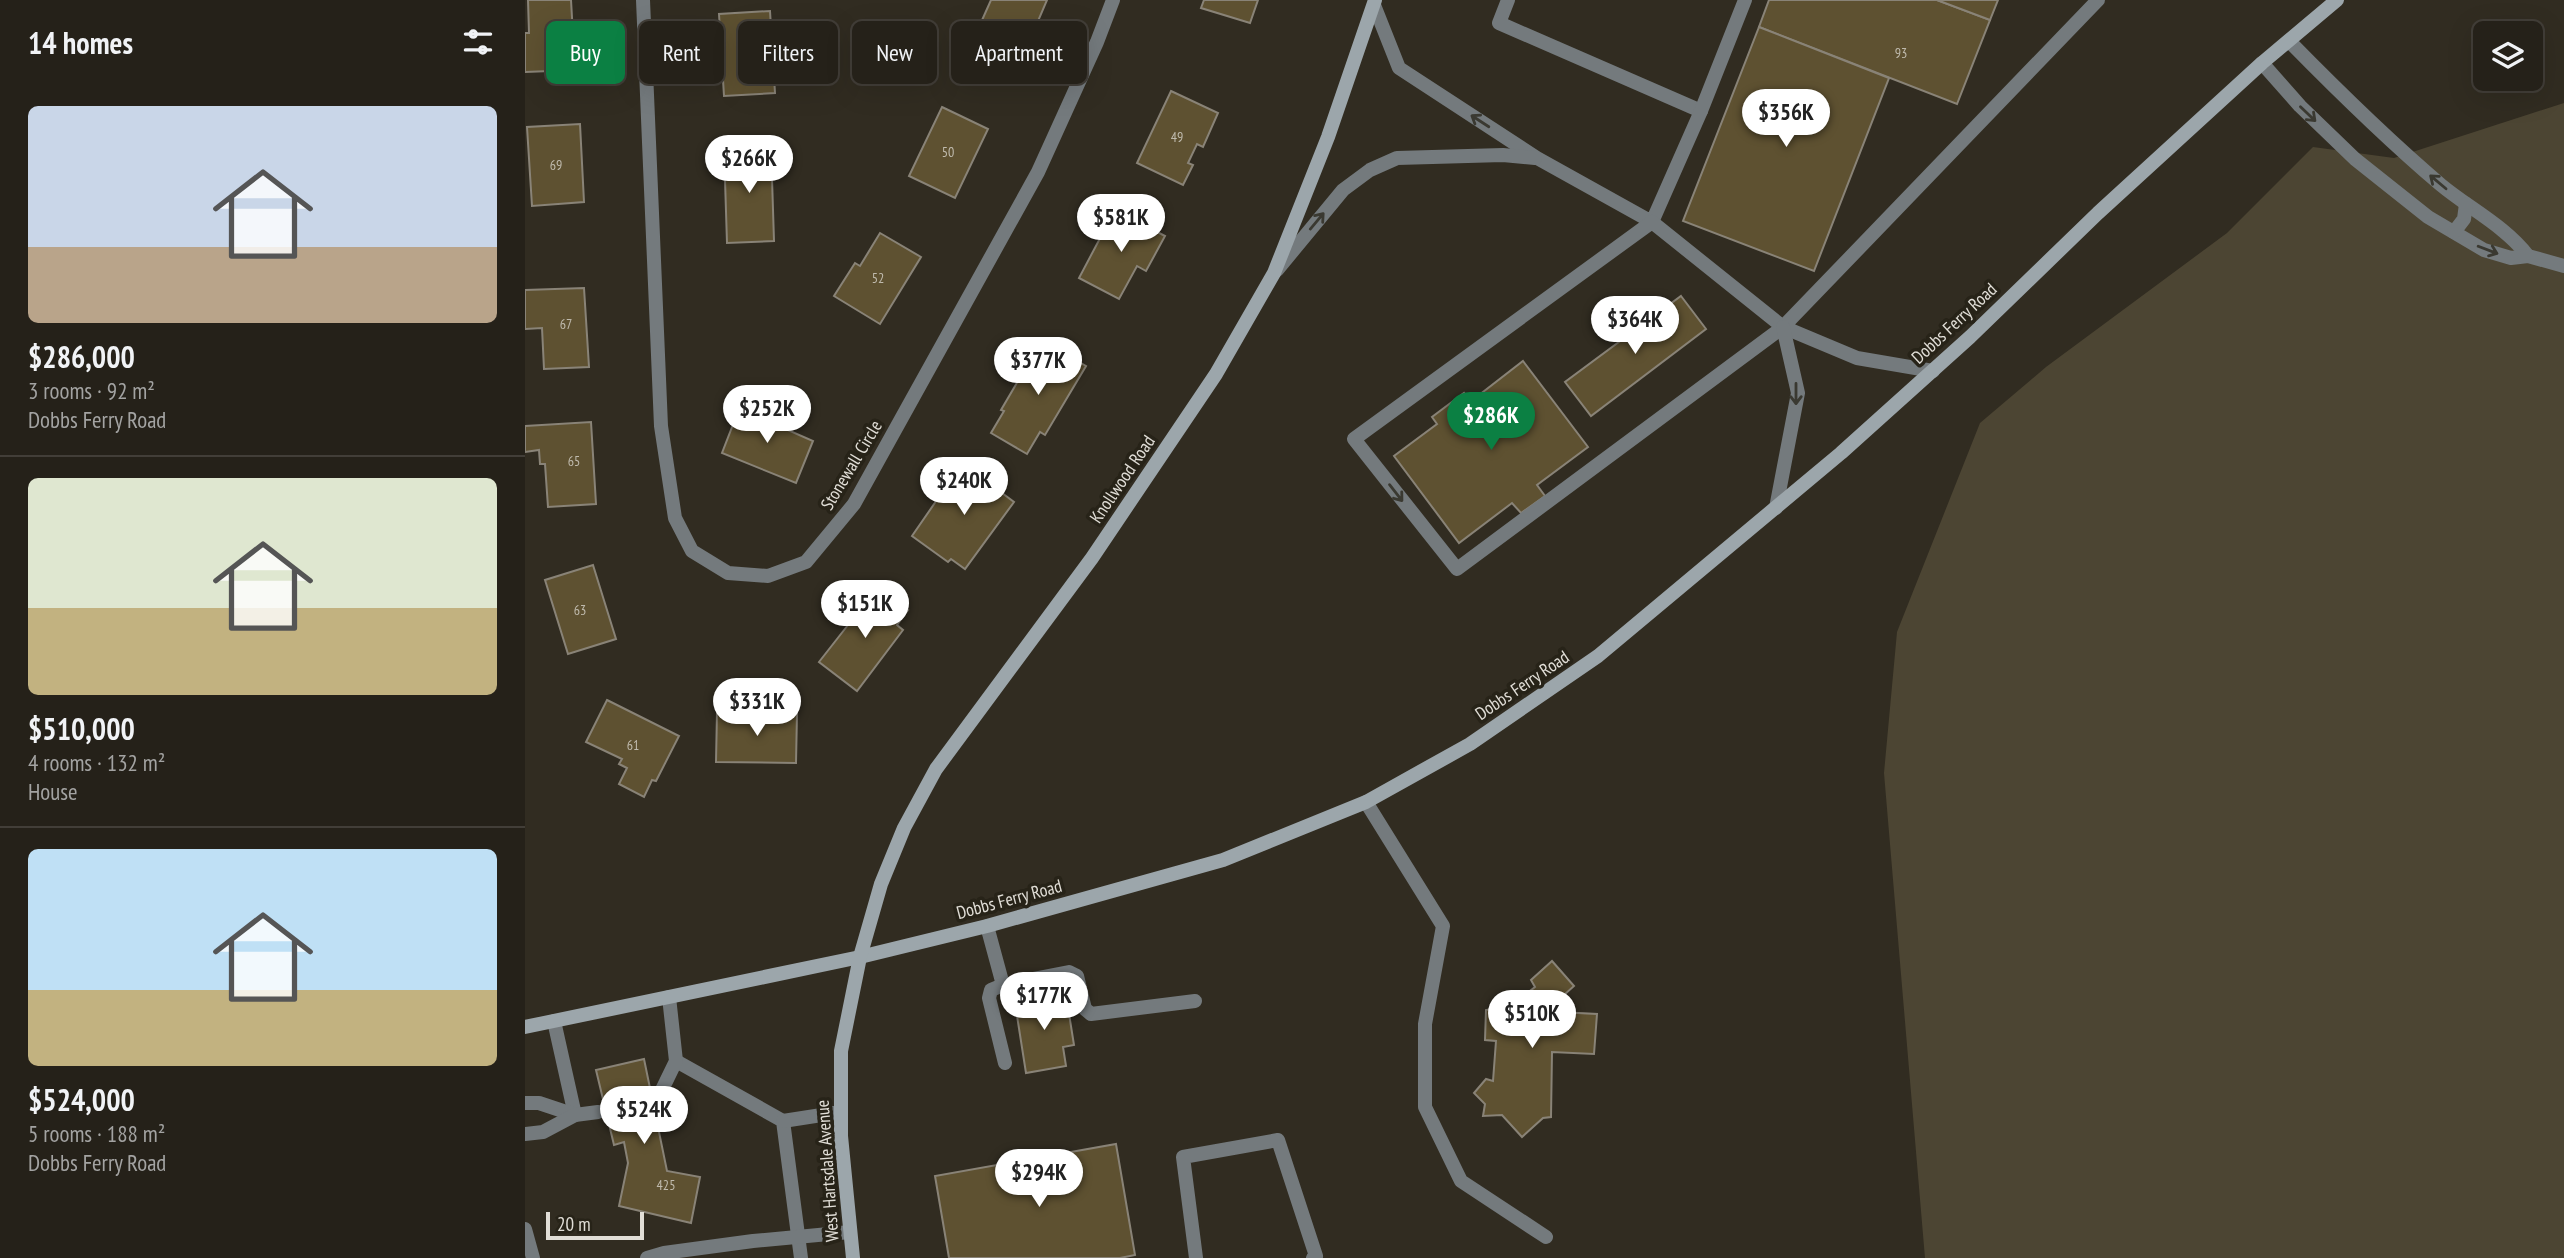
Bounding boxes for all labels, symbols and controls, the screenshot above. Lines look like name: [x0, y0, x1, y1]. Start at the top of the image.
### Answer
chip: Buy: [546, 21, 625, 84]
chip: Rent: [639, 21, 724, 84]
chip: Filters: [738, 21, 838, 84]
chip: New: [852, 21, 937, 84]
chip: Apartment: [951, 21, 1087, 84]
map controls: [2473, 21, 2543, 91]
button: layers: [2473, 21, 2543, 91]
text: 14 homes: [28, 23, 133, 62]
icon: filters: [459, 23, 497, 61]
house number: 93: [1895, 44, 1907, 62]
pin: $356K: [1737, 90, 1835, 149]
text: $356K: [1758, 97, 1814, 126]
one-way arrow: [2299, 105, 2316, 122]
one-way arrow: [1471, 114, 1490, 128]
house number: 49: [1171, 128, 1183, 146]
pin: $266K: [700, 136, 798, 195]
text: $266K: [721, 143, 777, 172]
house number: 50: [942, 143, 954, 161]
icon: home: [200, 151, 326, 277]
house number: 69: [550, 156, 562, 174]
one-way arrow: [2430, 174, 2448, 190]
pin: $581K: [1072, 194, 1170, 254]
text: $581K: [1093, 202, 1149, 231]
one-way arrow: [1309, 213, 1325, 231]
one-way arrow: [2477, 245, 2499, 257]
house number: 52: [872, 269, 884, 287]
street label: Dobbs Ferry Road: [1907, 278, 2001, 368]
pin: $364K: [1586, 296, 1684, 356]
text: $364K: [1607, 304, 1663, 333]
house number: 67: [560, 315, 572, 333]
text: $286,000: [28, 337, 135, 376]
pin: $377K: [989, 338, 1087, 397]
text: $377K: [1010, 345, 1066, 374]
text: 3 rooms · 92 m²: [28, 376, 155, 405]
one-way arrow: [1789, 382, 1802, 405]
pin: $252K: [718, 386, 816, 445]
pin: $286K: [1442, 392, 1540, 452]
text: $252K: [739, 393, 795, 422]
text: $286K: [1463, 400, 1519, 429]
text: Dobbs Ferry Road: [28, 405, 166, 434]
street label: Stonewall Circle: [815, 416, 887, 514]
street label: Knollwood Road: [1084, 431, 1160, 527]
house number: 65: [568, 452, 580, 470]
pin: $240K: [915, 458, 1013, 517]
text: $240K: [936, 465, 992, 494]
one-way arrow: [1388, 483, 1404, 501]
icon: home: [200, 523, 326, 649]
pin: $151K: [816, 580, 914, 640]
text: $151K: [837, 588, 893, 617]
house number: 63: [574, 601, 586, 619]
street label: Dobbs Ferry Road: [1471, 645, 1573, 725]
pin: $331K: [708, 678, 806, 738]
text: $331K: [729, 686, 785, 715]
text: $510,000: [28, 709, 135, 748]
house number: 61: [627, 736, 639, 754]
text: 4 rooms · 132 m²: [28, 748, 165, 777]
text: House: [28, 777, 78, 806]
street label: Dobbs Ferry Road: [954, 874, 1064, 924]
icon: home: [200, 894, 326, 1020]
pin: $177K: [995, 972, 1093, 1032]
text: $177K: [1016, 980, 1072, 1009]
pin: $510K: [1483, 990, 1581, 1050]
text: $510K: [1504, 998, 1560, 1027]
text: $524,000: [28, 1080, 135, 1119]
pin: $524K: [595, 1086, 693, 1146]
text: $524K: [616, 1094, 672, 1123]
street label: West Hartsdale Avenue: [811, 1099, 843, 1243]
text: 5 rooms · 188 m²: [28, 1119, 165, 1148]
text: Dobbs Ferry Road: [28, 1148, 166, 1177]
pin: $294K: [990, 1150, 1088, 1209]
text: $294K: [1011, 1157, 1067, 1186]
house number: 425: [657, 1176, 675, 1194]
scale bar: [546, 1209, 644, 1241]
text: 20 m: [557, 1212, 591, 1236]

